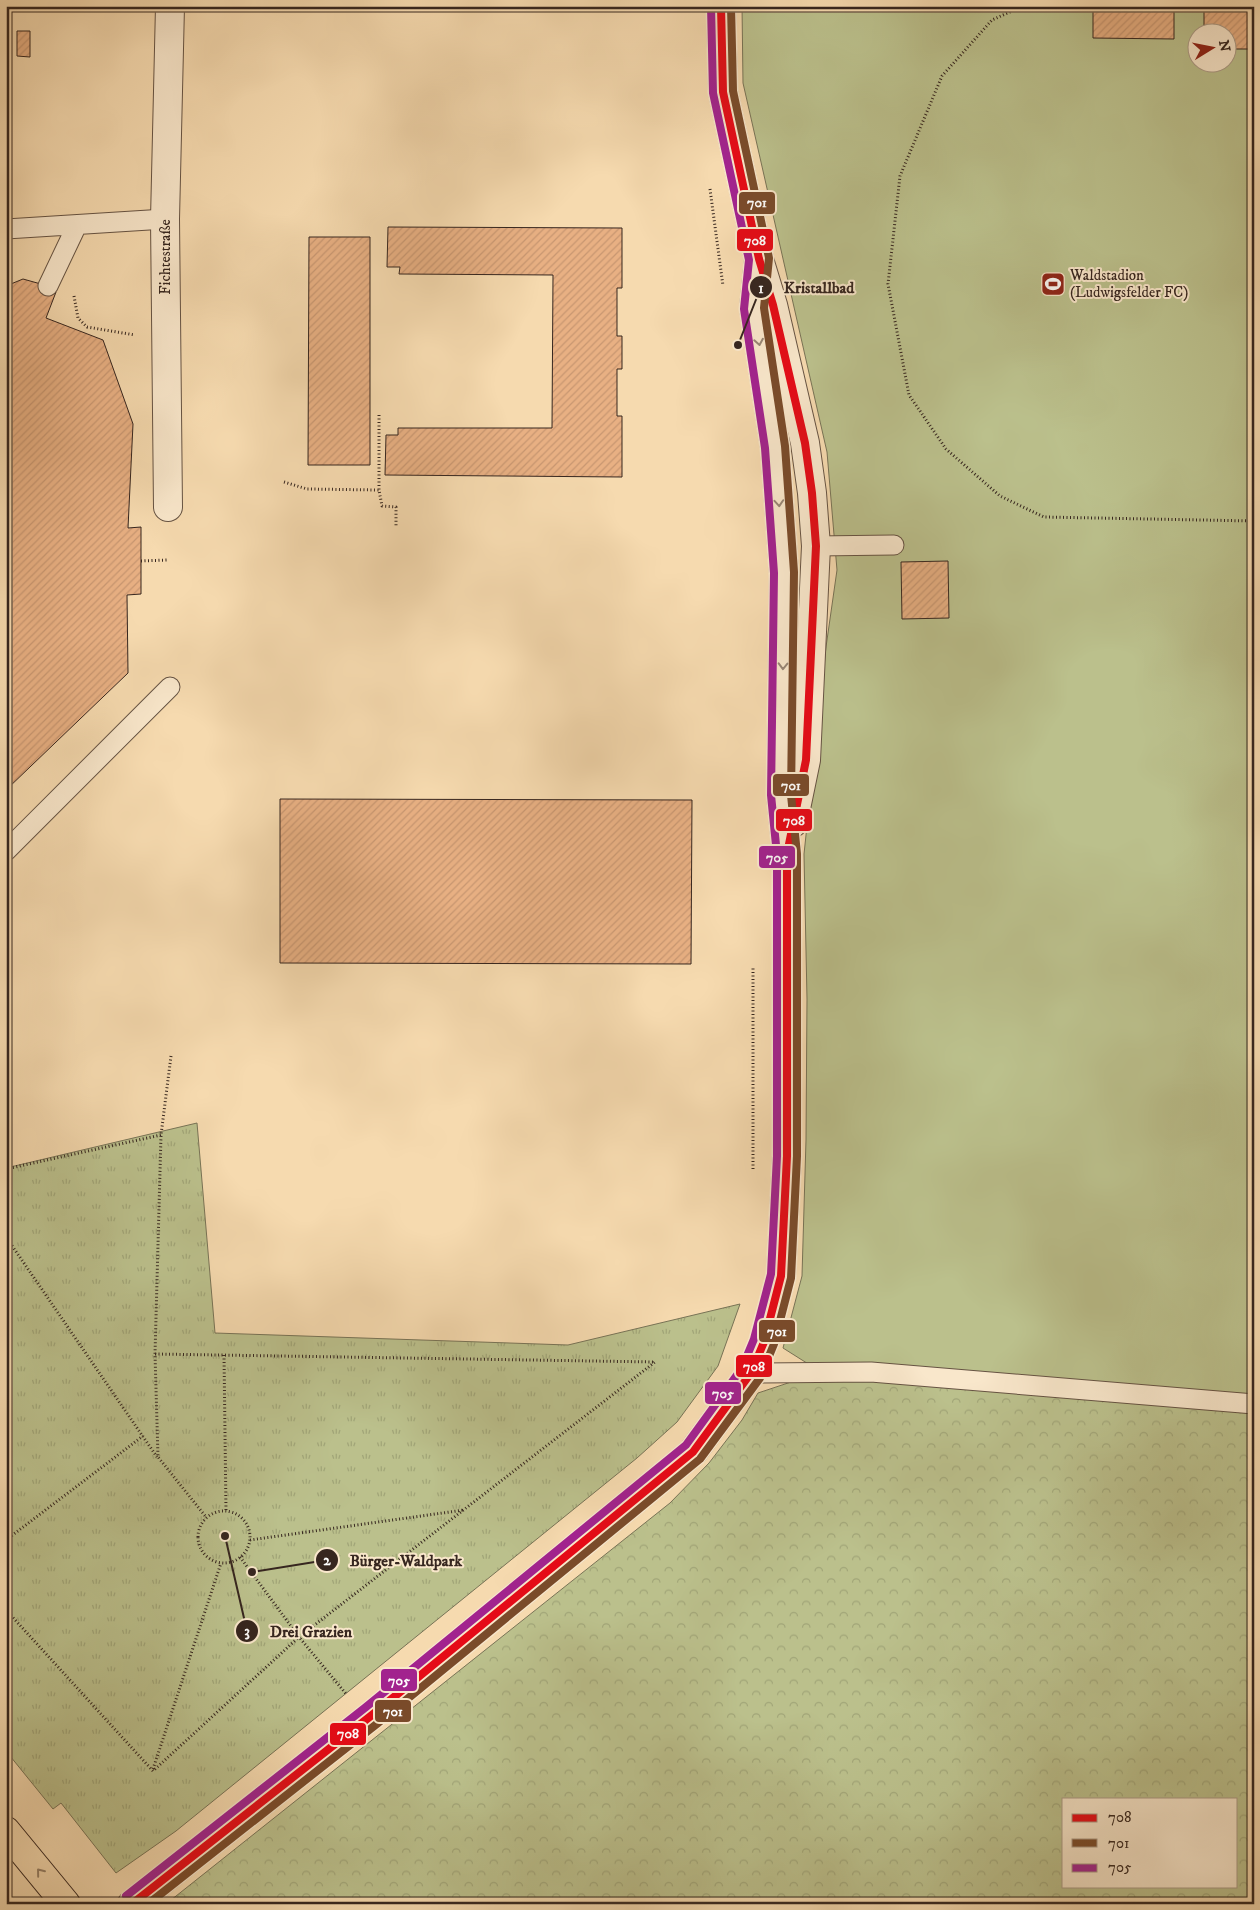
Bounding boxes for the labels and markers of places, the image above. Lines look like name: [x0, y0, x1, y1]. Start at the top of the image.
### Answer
place label: Waldstadion (Ludwigsfelder FC): [1069, 266, 1188, 302]
sports icon: Waldstadion (Ludwigsfelder FC): [1040, 271, 1066, 297]
callout: Kristallbad: [749, 272, 864, 303]
callout: Bürger-Waldpark: [314, 1545, 472, 1576]
callout: Drei Grazien: [235, 1616, 362, 1647]

